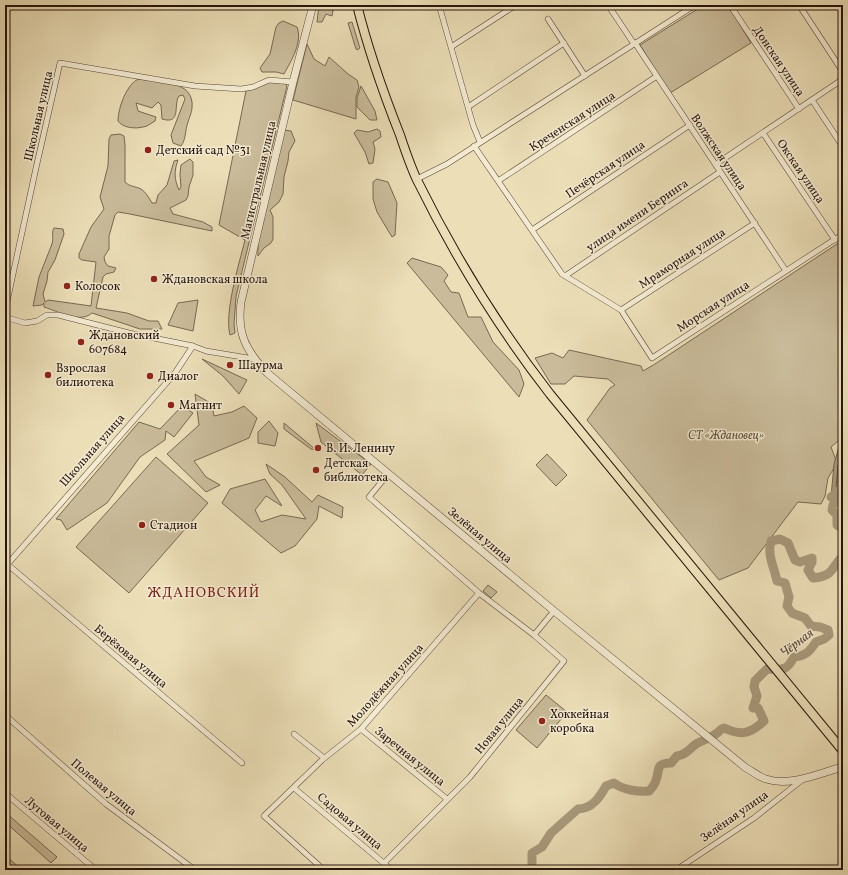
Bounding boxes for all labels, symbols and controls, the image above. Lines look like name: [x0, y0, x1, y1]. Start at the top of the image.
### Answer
street label: Донская улица: [749, 23, 808, 100]
street label: Школьная улица: [21, 70, 57, 163]
street label: Креченская улица: [526, 88, 619, 156]
street label: Волжская улица: [687, 111, 750, 194]
street label: Магистральная улица: [238, 119, 280, 241]
street label: Окская улица: [773, 136, 828, 207]
street label: Печёрская улица: [563, 137, 649, 202]
place label: Детский сад №31: [156, 143, 250, 159]
marker: Детский сад №31: [143, 145, 153, 155]
street label: улица имени Беринга: [583, 176, 692, 256]
street label: Мраморная улица: [636, 225, 729, 293]
place label: Ждановская школа: [162, 272, 268, 288]
marker: Ждановская школа: [149, 274, 159, 284]
street label: Морская улица: [674, 277, 753, 336]
place label: Колосок: [75, 279, 121, 295]
marker: Колосок: [62, 281, 72, 291]
place label: Ждановский 607684: [89, 328, 160, 358]
marker: Ждановский 607684: [76, 337, 86, 347]
place label: Шаурма: [238, 358, 283, 374]
marker: Шаурма: [225, 360, 235, 370]
place label: Взрослая билиотека: [56, 361, 114, 391]
place label: Диалог: [158, 369, 199, 385]
marker: Взрослая билиотека: [43, 370, 53, 380]
marker: Диалог: [145, 371, 155, 381]
place label: Магнит: [179, 398, 222, 414]
marker: Магнит: [166, 400, 176, 410]
street label: Школьная улица: [57, 411, 129, 491]
park label: СТ «Ждановец»: [688, 428, 764, 444]
place label: В. И. Ленину: [326, 441, 396, 457]
marker: В. И. Ленину: [313, 443, 323, 453]
place label: Детская библиотека: [324, 456, 388, 486]
marker: Детская библиотека: [311, 465, 321, 475]
street label: Зелёная улица: [444, 504, 515, 568]
place label: Стадион: [150, 518, 197, 534]
marker: Стадион: [137, 520, 147, 530]
district label: ЖДАНОВСКИЙ: [148, 583, 260, 603]
street label: Берёзовая улица: [90, 621, 170, 692]
water label: Чёрная: [777, 625, 818, 662]
street label: Молодёжная улица: [344, 640, 428, 731]
street label: Новая улица: [472, 694, 528, 758]
place label: Хоккейная коробка: [550, 707, 609, 737]
marker: Хоккейная коробка: [537, 716, 547, 726]
street label: Заречная улица: [371, 723, 448, 790]
street label: Полевая улица: [67, 756, 140, 820]
street label: Зелёная улица: [697, 787, 772, 846]
street label: Садовая улица: [313, 790, 385, 854]
street label: Луговая улица: [21, 793, 92, 856]

